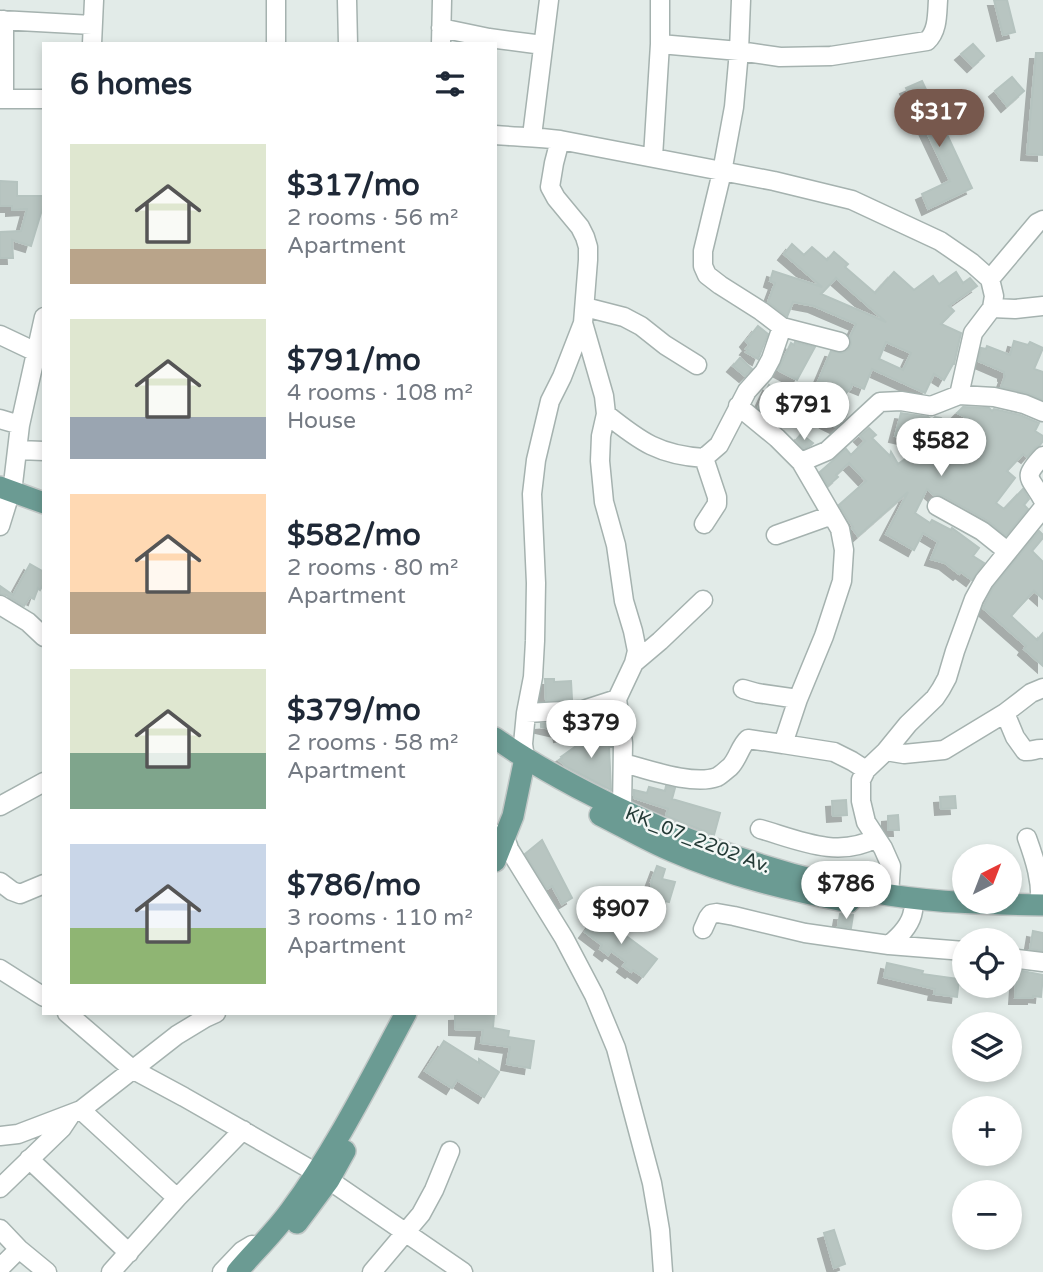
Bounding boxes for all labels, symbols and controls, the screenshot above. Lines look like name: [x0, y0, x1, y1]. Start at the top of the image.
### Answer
icon: filters: [431, 65, 469, 103]
text: 6 homes: [70, 66, 192, 103]
pin: $317: [898, 90, 980, 149]
text: $317: [910, 98, 968, 126]
text: $317/mo: [287, 167, 420, 204]
icon: home: [126, 172, 210, 256]
text: 2 rooms · 56 m²: [287, 204, 458, 232]
text: Apartment: [287, 232, 406, 260]
text: $791/mo: [287, 342, 421, 379]
icon: home: [126, 347, 210, 431]
text: 4 rooms · 108 m²: [287, 379, 473, 407]
pin: $791: [763, 382, 845, 442]
text: $791: [775, 391, 833, 419]
text: House: [287, 407, 356, 435]
pin: $582: [900, 419, 982, 478]
text: $582: [912, 427, 970, 455]
text: $582/mo: [287, 517, 421, 554]
icon: home: [126, 522, 210, 606]
text: 2 rooms · 80 m²: [287, 554, 458, 582]
text: Apartment: [287, 582, 406, 610]
text: $379/mo: [287, 692, 421, 729]
icon: home: [126, 697, 210, 781]
pin: $379: [550, 700, 632, 760]
text: $379: [562, 709, 620, 737]
text: 2 rooms · 58 m²: [287, 729, 458, 757]
text: Apartment: [287, 757, 406, 785]
street label: KK_07_2202 Av.: [622, 802, 774, 878]
north arrow: [952, 844, 1022, 914]
map controls: [952, 844, 1022, 1250]
pin: $786: [805, 862, 887, 921]
text: $786/mo: [287, 867, 421, 904]
text: $786: [817, 870, 875, 898]
icon: home: [126, 872, 210, 956]
pin: $907: [580, 886, 662, 946]
text: $907: [592, 895, 650, 923]
text: 3 rooms · 110 m²: [287, 904, 473, 932]
button: locate: [952, 928, 1022, 998]
text: Apartment: [287, 932, 406, 960]
button: layers: [952, 1012, 1022, 1082]
button: +: [952, 1096, 1022, 1166]
button: −: [952, 1180, 1022, 1250]

